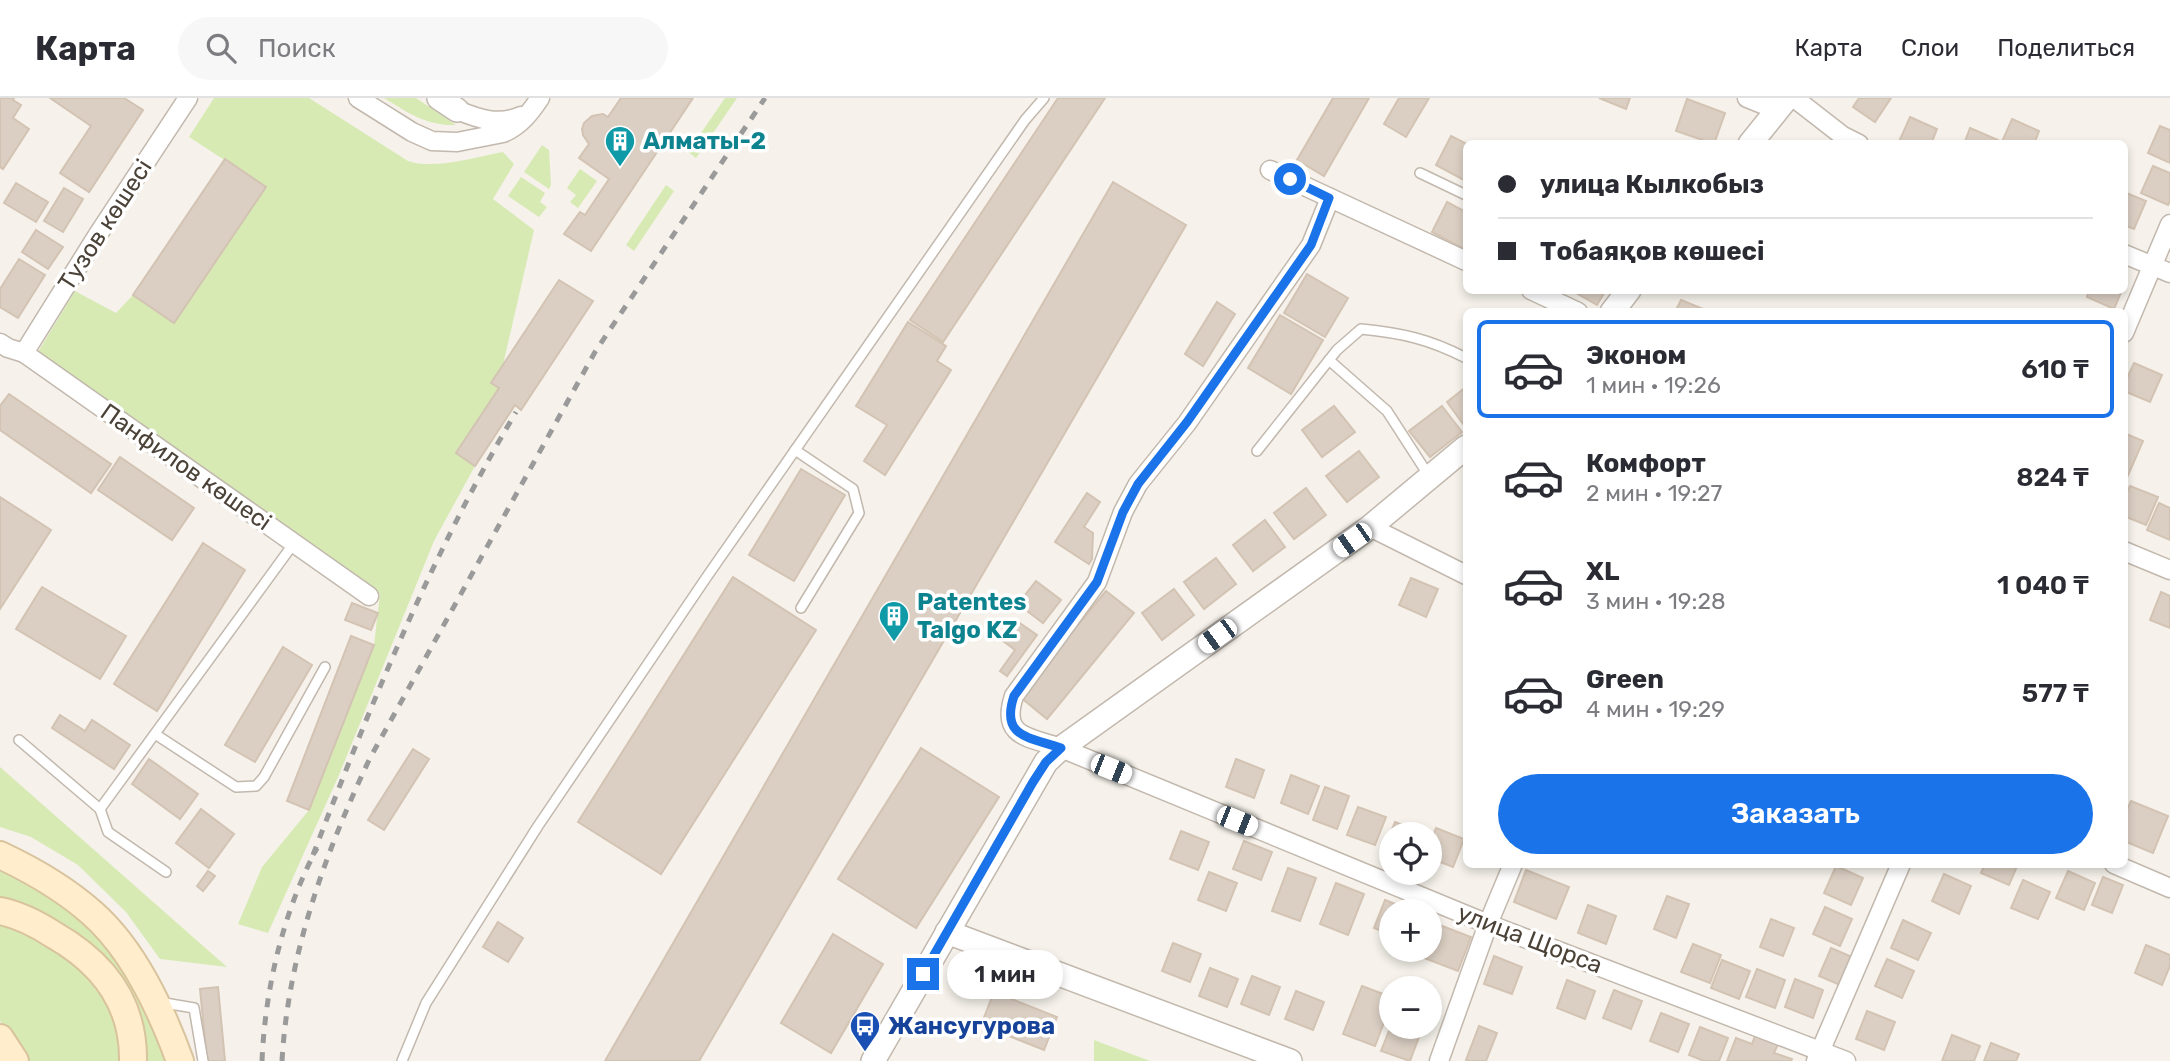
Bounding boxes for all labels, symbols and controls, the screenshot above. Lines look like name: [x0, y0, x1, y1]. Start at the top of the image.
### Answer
search box: [178, 17, 668, 80]
text: Карта: [35, 29, 136, 68]
icon: search: [202, 29, 240, 67]
text: Поиск: [258, 33, 336, 64]
text: Карта: [1794, 34, 1863, 62]
text: Слои: [1901, 34, 1959, 62]
text: Поделиться: [1997, 34, 2135, 62]
building icon: Алматы-2: [603, 124, 637, 168]
place label: Алматы-2: [643, 127, 766, 155]
street label: Тузов көшесі: [52, 154, 158, 296]
route start: [1274, 163, 1306, 195]
text: улица Кылкобыз: [1540, 169, 1764, 200]
text: Тобаяқов көшесі: [1540, 236, 1764, 267]
icon: car: [1502, 338, 1565, 401]
text: Эконом: [1586, 340, 1686, 371]
text: 610 ₸: [2021, 354, 2089, 385]
text: 1 мин · 19:26: [1586, 371, 1721, 399]
street label: Панфилов көшесі: [95, 398, 277, 536]
icon: car: [1502, 446, 1565, 509]
text: Комфорт: [1586, 448, 1706, 479]
text: 824 ₸: [2016, 462, 2089, 493]
text: 2 мин · 19:27: [1586, 479, 1722, 507]
car: [1329, 519, 1376, 561]
icon: car: [1502, 554, 1565, 617]
text: XL: [1586, 556, 1619, 587]
text: 1 040 ₸: [1997, 570, 2089, 601]
text: 3 мин · 19:28: [1586, 587, 1726, 615]
place label: Patentes Talgo KZ: [917, 588, 1027, 644]
building icon: Patentes Talgo KZ: [877, 599, 911, 643]
car: [1194, 615, 1241, 657]
icon: car: [1502, 662, 1565, 725]
text: Green: [1586, 664, 1664, 695]
text: 577 ₸: [2022, 678, 2089, 709]
text: 4 мин · 19:29: [1586, 695, 1725, 723]
car: [1088, 751, 1135, 787]
button: Заказать: [1498, 774, 2093, 854]
car: [1214, 803, 1261, 839]
map controls: [1379, 822, 1442, 1039]
button: locate: [1379, 822, 1442, 885]
button: +: [1379, 899, 1442, 962]
street label: улица Щорса: [1454, 899, 1606, 979]
callout: 1 мин: [948, 950, 1063, 998]
route end: [907, 958, 939, 990]
text: 1 мин: [974, 960, 1036, 988]
button: −: [1379, 976, 1442, 1039]
bus stop icon: Жансугурова: [848, 1009, 882, 1053]
place label: Жансугурова: [888, 1012, 1055, 1040]

